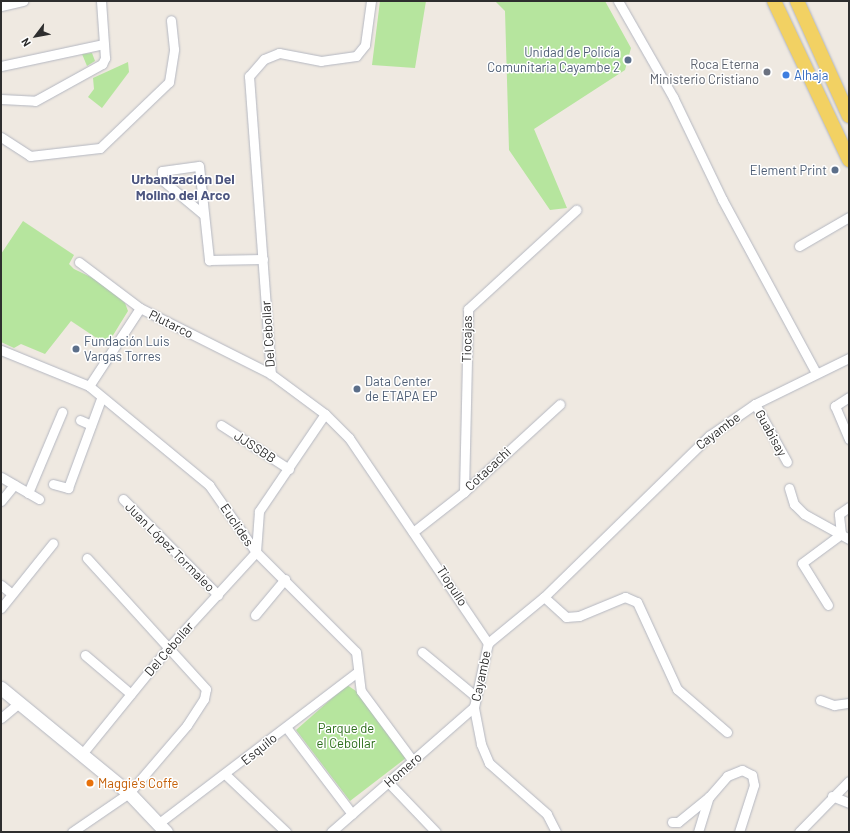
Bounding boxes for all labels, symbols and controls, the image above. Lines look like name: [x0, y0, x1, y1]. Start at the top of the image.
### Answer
north arrow: [16, 16, 56, 56]
text: N: [18, 36, 33, 49]
place label: Unidad de Policía Comunitaria Cayambe 2: [487, 45, 620, 76]
marker: Unidad de Policía Comunitaria Cayambe 2: [623, 55, 633, 65]
place label: Roca Eterna Ministerio Cristiano: [650, 57, 759, 88]
marker: Roca Eterna Ministerio Cristiano: [762, 67, 772, 77]
place label: Alhaja: [794, 67, 828, 83]
marker: Alhaja: [781, 70, 791, 80]
place label: Element Print: [750, 162, 827, 178]
marker: Element Print: [830, 165, 840, 175]
district label: Urbanización Del Molino del Arco: [131, 171, 235, 204]
street label: Del Cebollar: [258, 300, 278, 368]
street label: Plutarco: [146, 307, 196, 341]
street label: Tiocajas: [459, 315, 475, 363]
place label: Fundación Luis Vargas Torres: [84, 334, 169, 365]
marker: Fundación Luis Vargas Torres: [71, 344, 81, 354]
place label: Data Center de ETAPA EP: [365, 374, 438, 405]
marker: Data Center de ETAPA EP: [352, 384, 362, 394]
street label: Guabisay: [752, 407, 790, 459]
street label: Cayambe: [693, 409, 743, 453]
street label: JJSSBB: [231, 428, 279, 466]
street label: Cotacachi: [462, 444, 514, 494]
street label: Juan López Tormaleo: [122, 499, 218, 595]
street label: Euclides: [217, 501, 257, 549]
street label: Tiopullo: [433, 563, 471, 609]
street label: Del Cebollar: [141, 619, 197, 679]
street label: Cayambe: [468, 649, 494, 703]
park label: Parque de el Cebollar: [317, 721, 375, 752]
street label: Esquilo: [238, 730, 280, 768]
street label: Homero: [381, 749, 425, 791]
place label: Maggie's Coffe: [98, 775, 179, 791]
marker: Maggie's Coffe: [85, 778, 95, 788]

